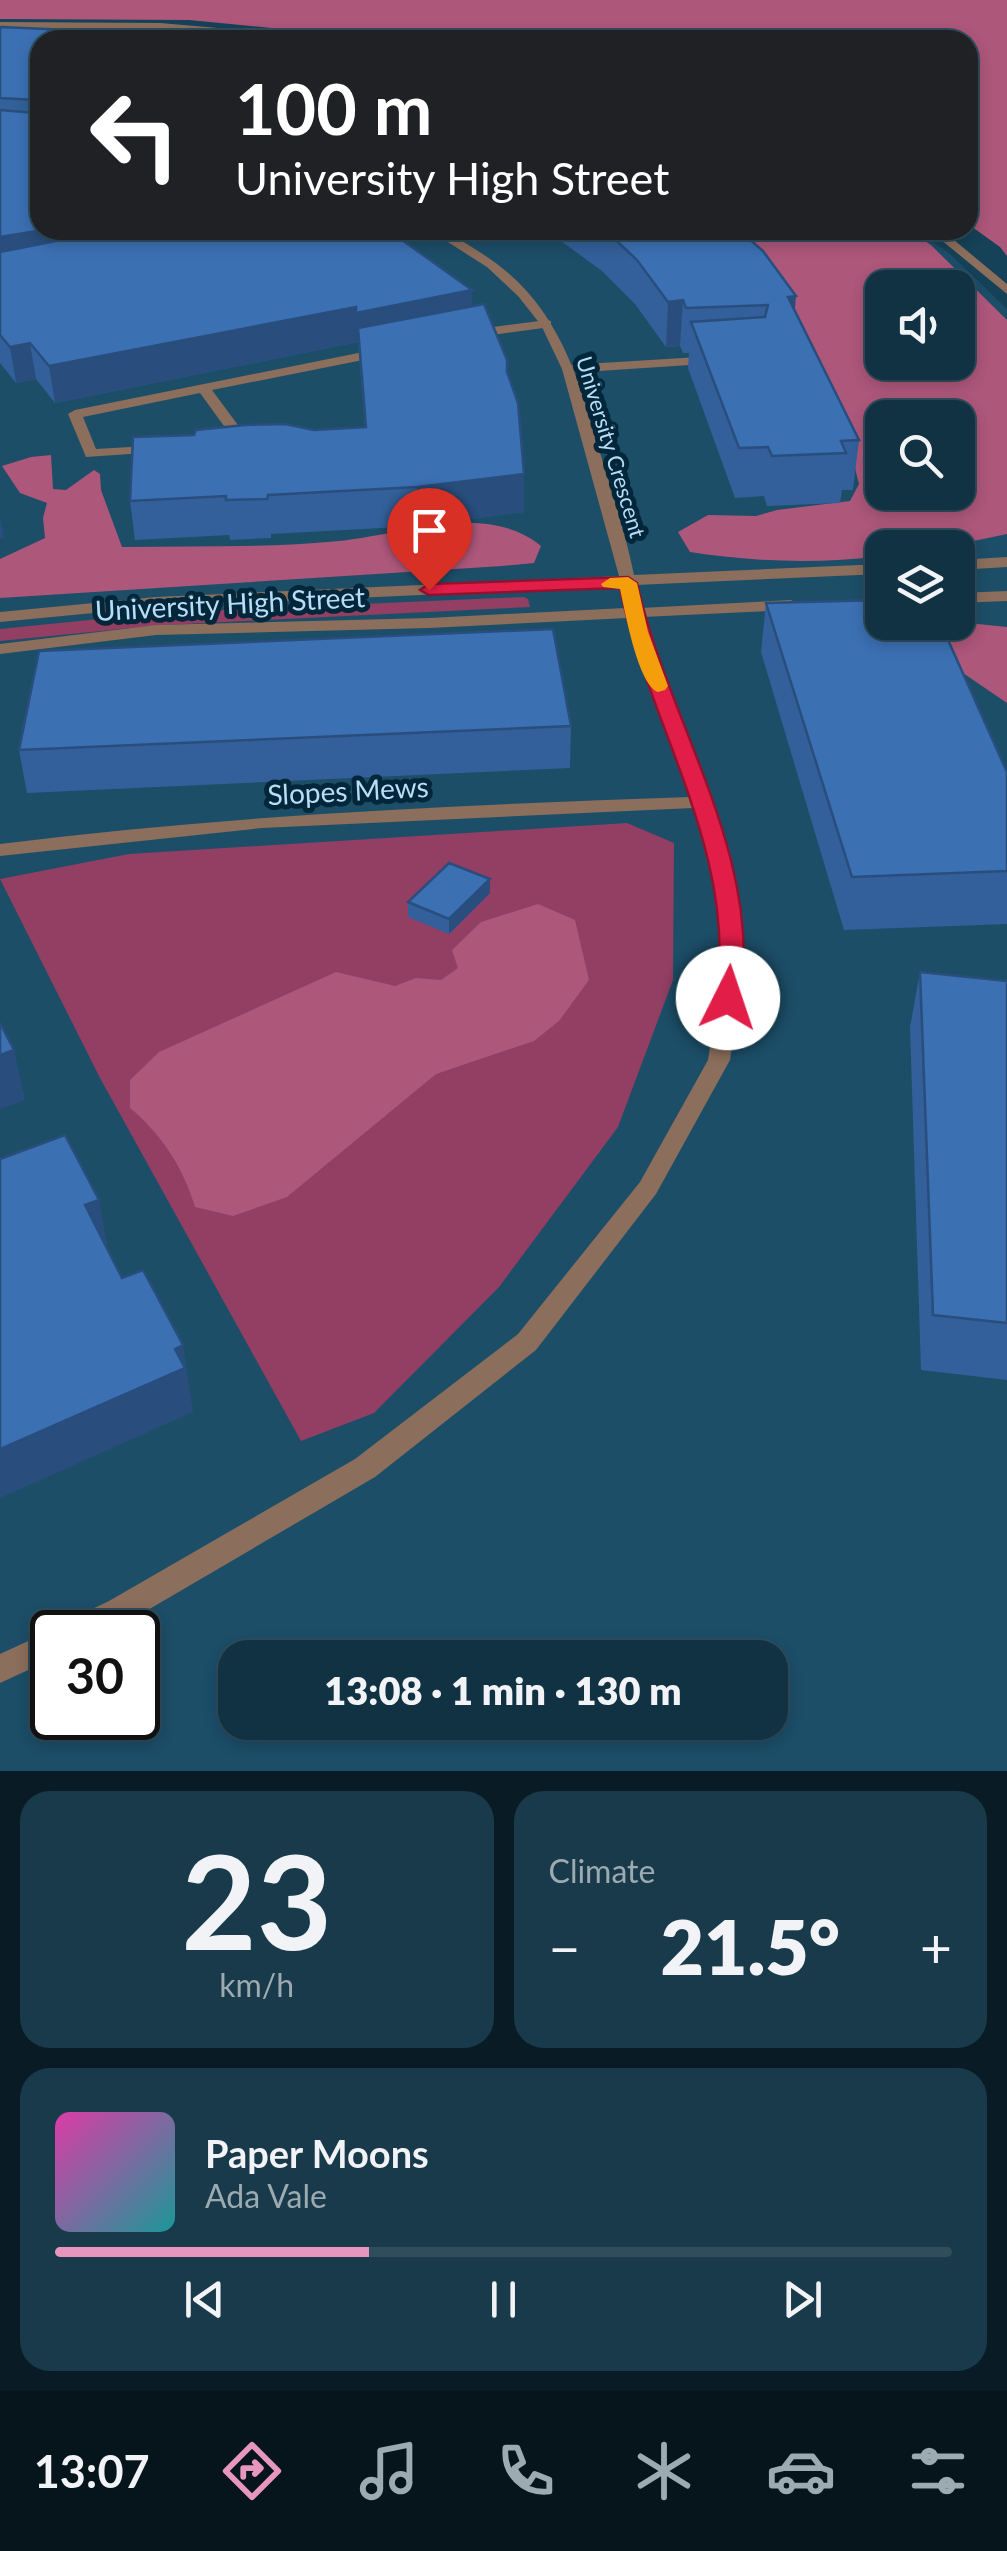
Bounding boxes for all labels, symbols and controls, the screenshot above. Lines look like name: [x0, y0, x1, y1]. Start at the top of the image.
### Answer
text: 100 m: [235, 66, 432, 150]
icon: left: [70, 70, 200, 200]
text: University High Street: [235, 151, 669, 205]
map controls: [865, 270, 975, 640]
button: sound: [865, 270, 975, 380]
street label: University Crescent: [571, 353, 652, 541]
button: search: [865, 400, 975, 510]
pin: [387, 488, 472, 591]
icon: arrive: [402, 503, 457, 558]
button: layers: [865, 530, 975, 640]
street label: University High Street: [94, 579, 366, 627]
street label: Slopes Mews: [266, 769, 429, 811]
position arrow: [676, 946, 780, 1050]
speed limit sign: 30: [30, 1610, 160, 1740]
text: 13:08 · 1 min · 130 m: [324, 1667, 682, 1713]
text: 23: [181, 1822, 332, 1978]
text: Climate: [549, 1851, 655, 1890]
text: 21.5°: [660, 1901, 840, 1991]
text: −: [549, 1914, 580, 1980]
text: +: [920, 1914, 952, 1980]
text: km/h: [219, 1965, 294, 2004]
text: Paper Moons: [205, 2130, 429, 2176]
text: Ada Vale: [205, 2176, 327, 2215]
icon: previous: [177, 2272, 232, 2327]
icon: pause: [476, 2272, 531, 2327]
icon: next: [775, 2272, 830, 2327]
icon: directions: [217, 2436, 287, 2506]
icon: music: [354, 2436, 424, 2506]
icon: phone: [491, 2436, 561, 2506]
icon: climate: [629, 2436, 699, 2506]
icon: car: [766, 2436, 836, 2506]
icon: filters: [903, 2436, 973, 2506]
text: 13:07: [34, 2444, 150, 2498]

